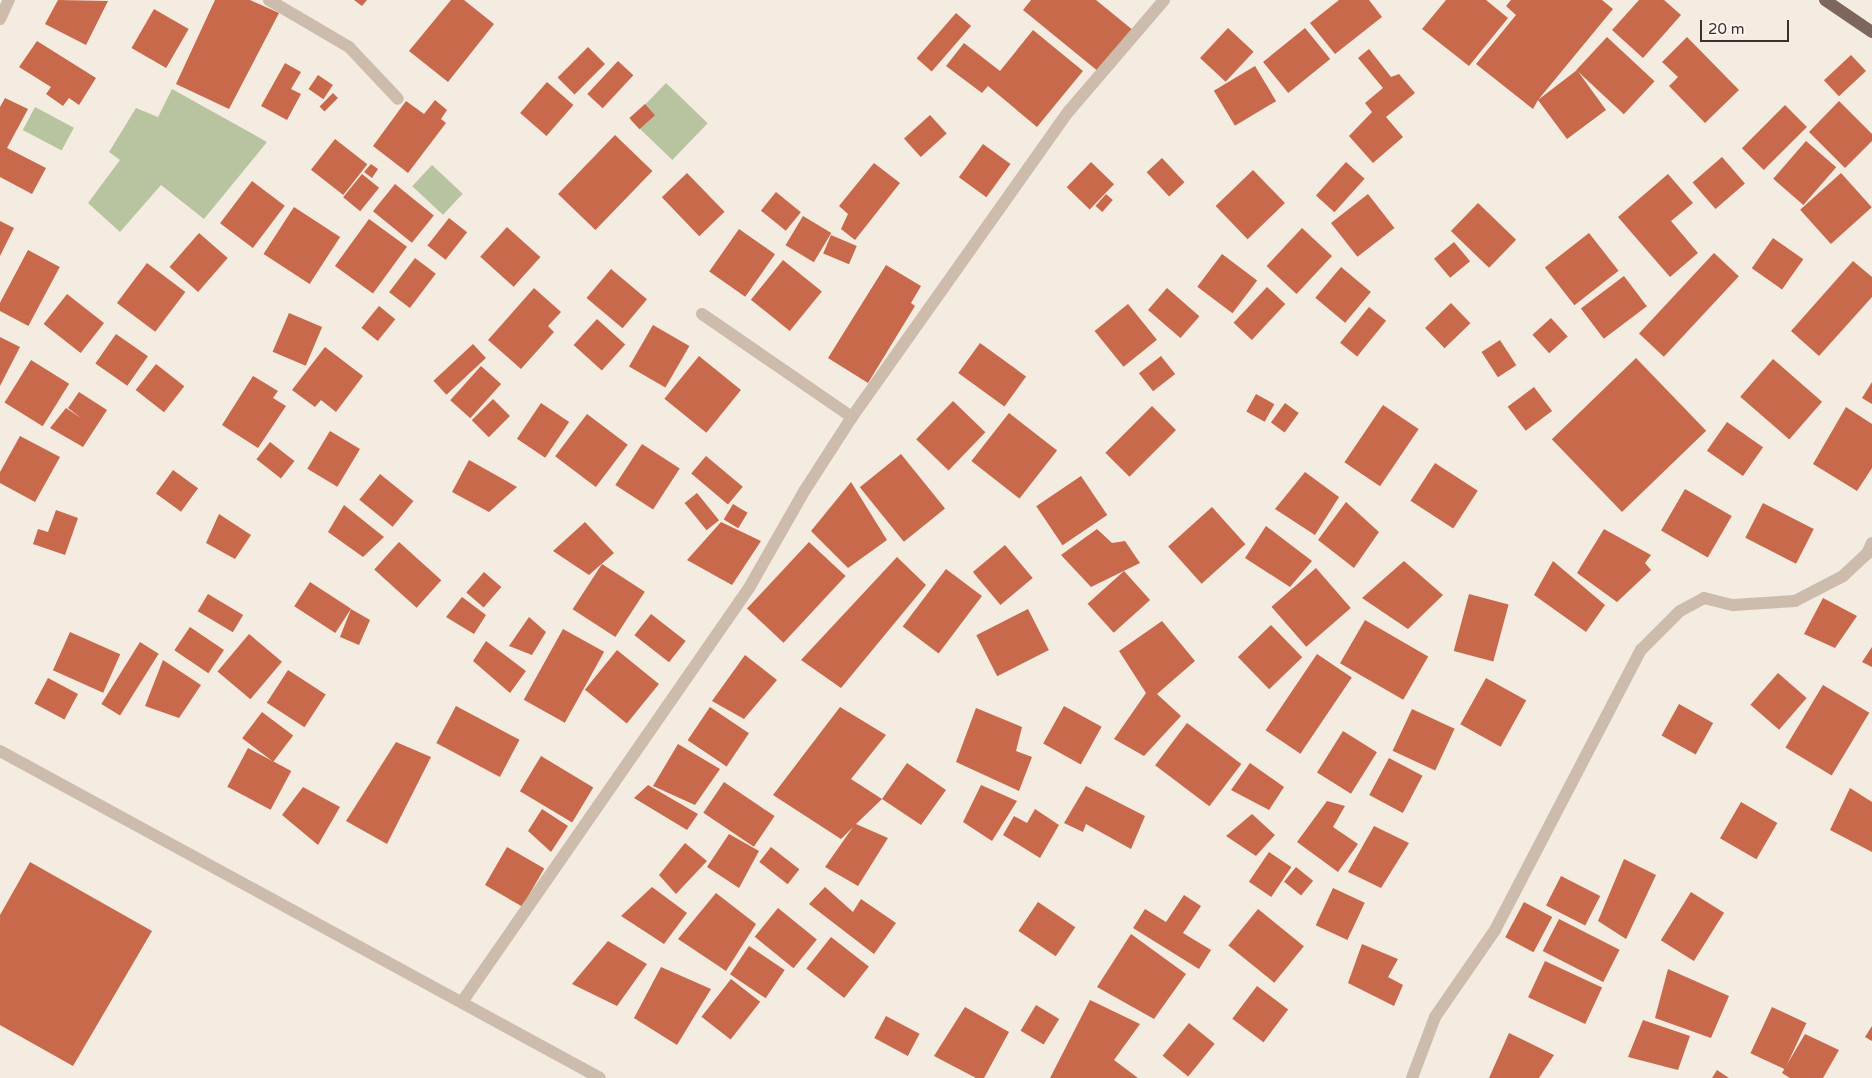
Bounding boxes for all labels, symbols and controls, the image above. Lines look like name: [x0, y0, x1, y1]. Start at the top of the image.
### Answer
scale bar: [1702, 10, 1791, 42]
text: 20 m: [1708, 20, 1745, 38]

